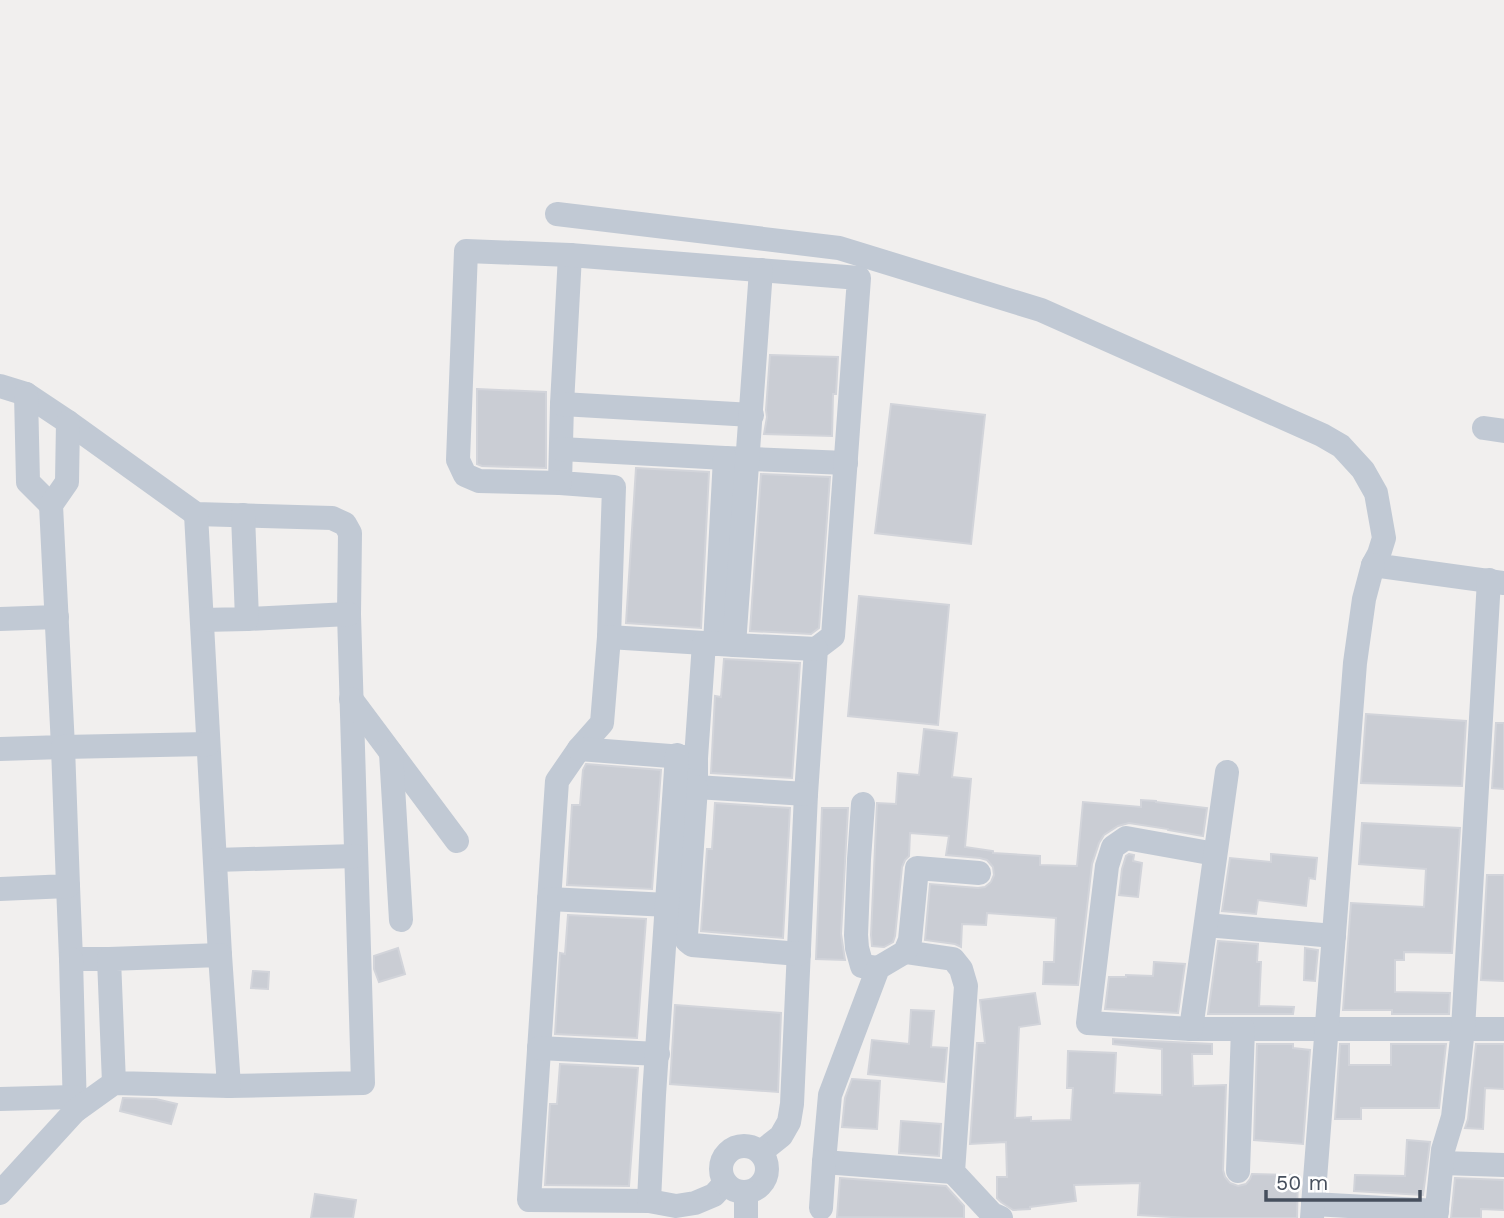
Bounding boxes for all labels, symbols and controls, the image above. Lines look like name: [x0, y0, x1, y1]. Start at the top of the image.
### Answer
scale bar: [1266, 1158, 1420, 1202]
text: 50 m: [1276, 1170, 1328, 1195]

